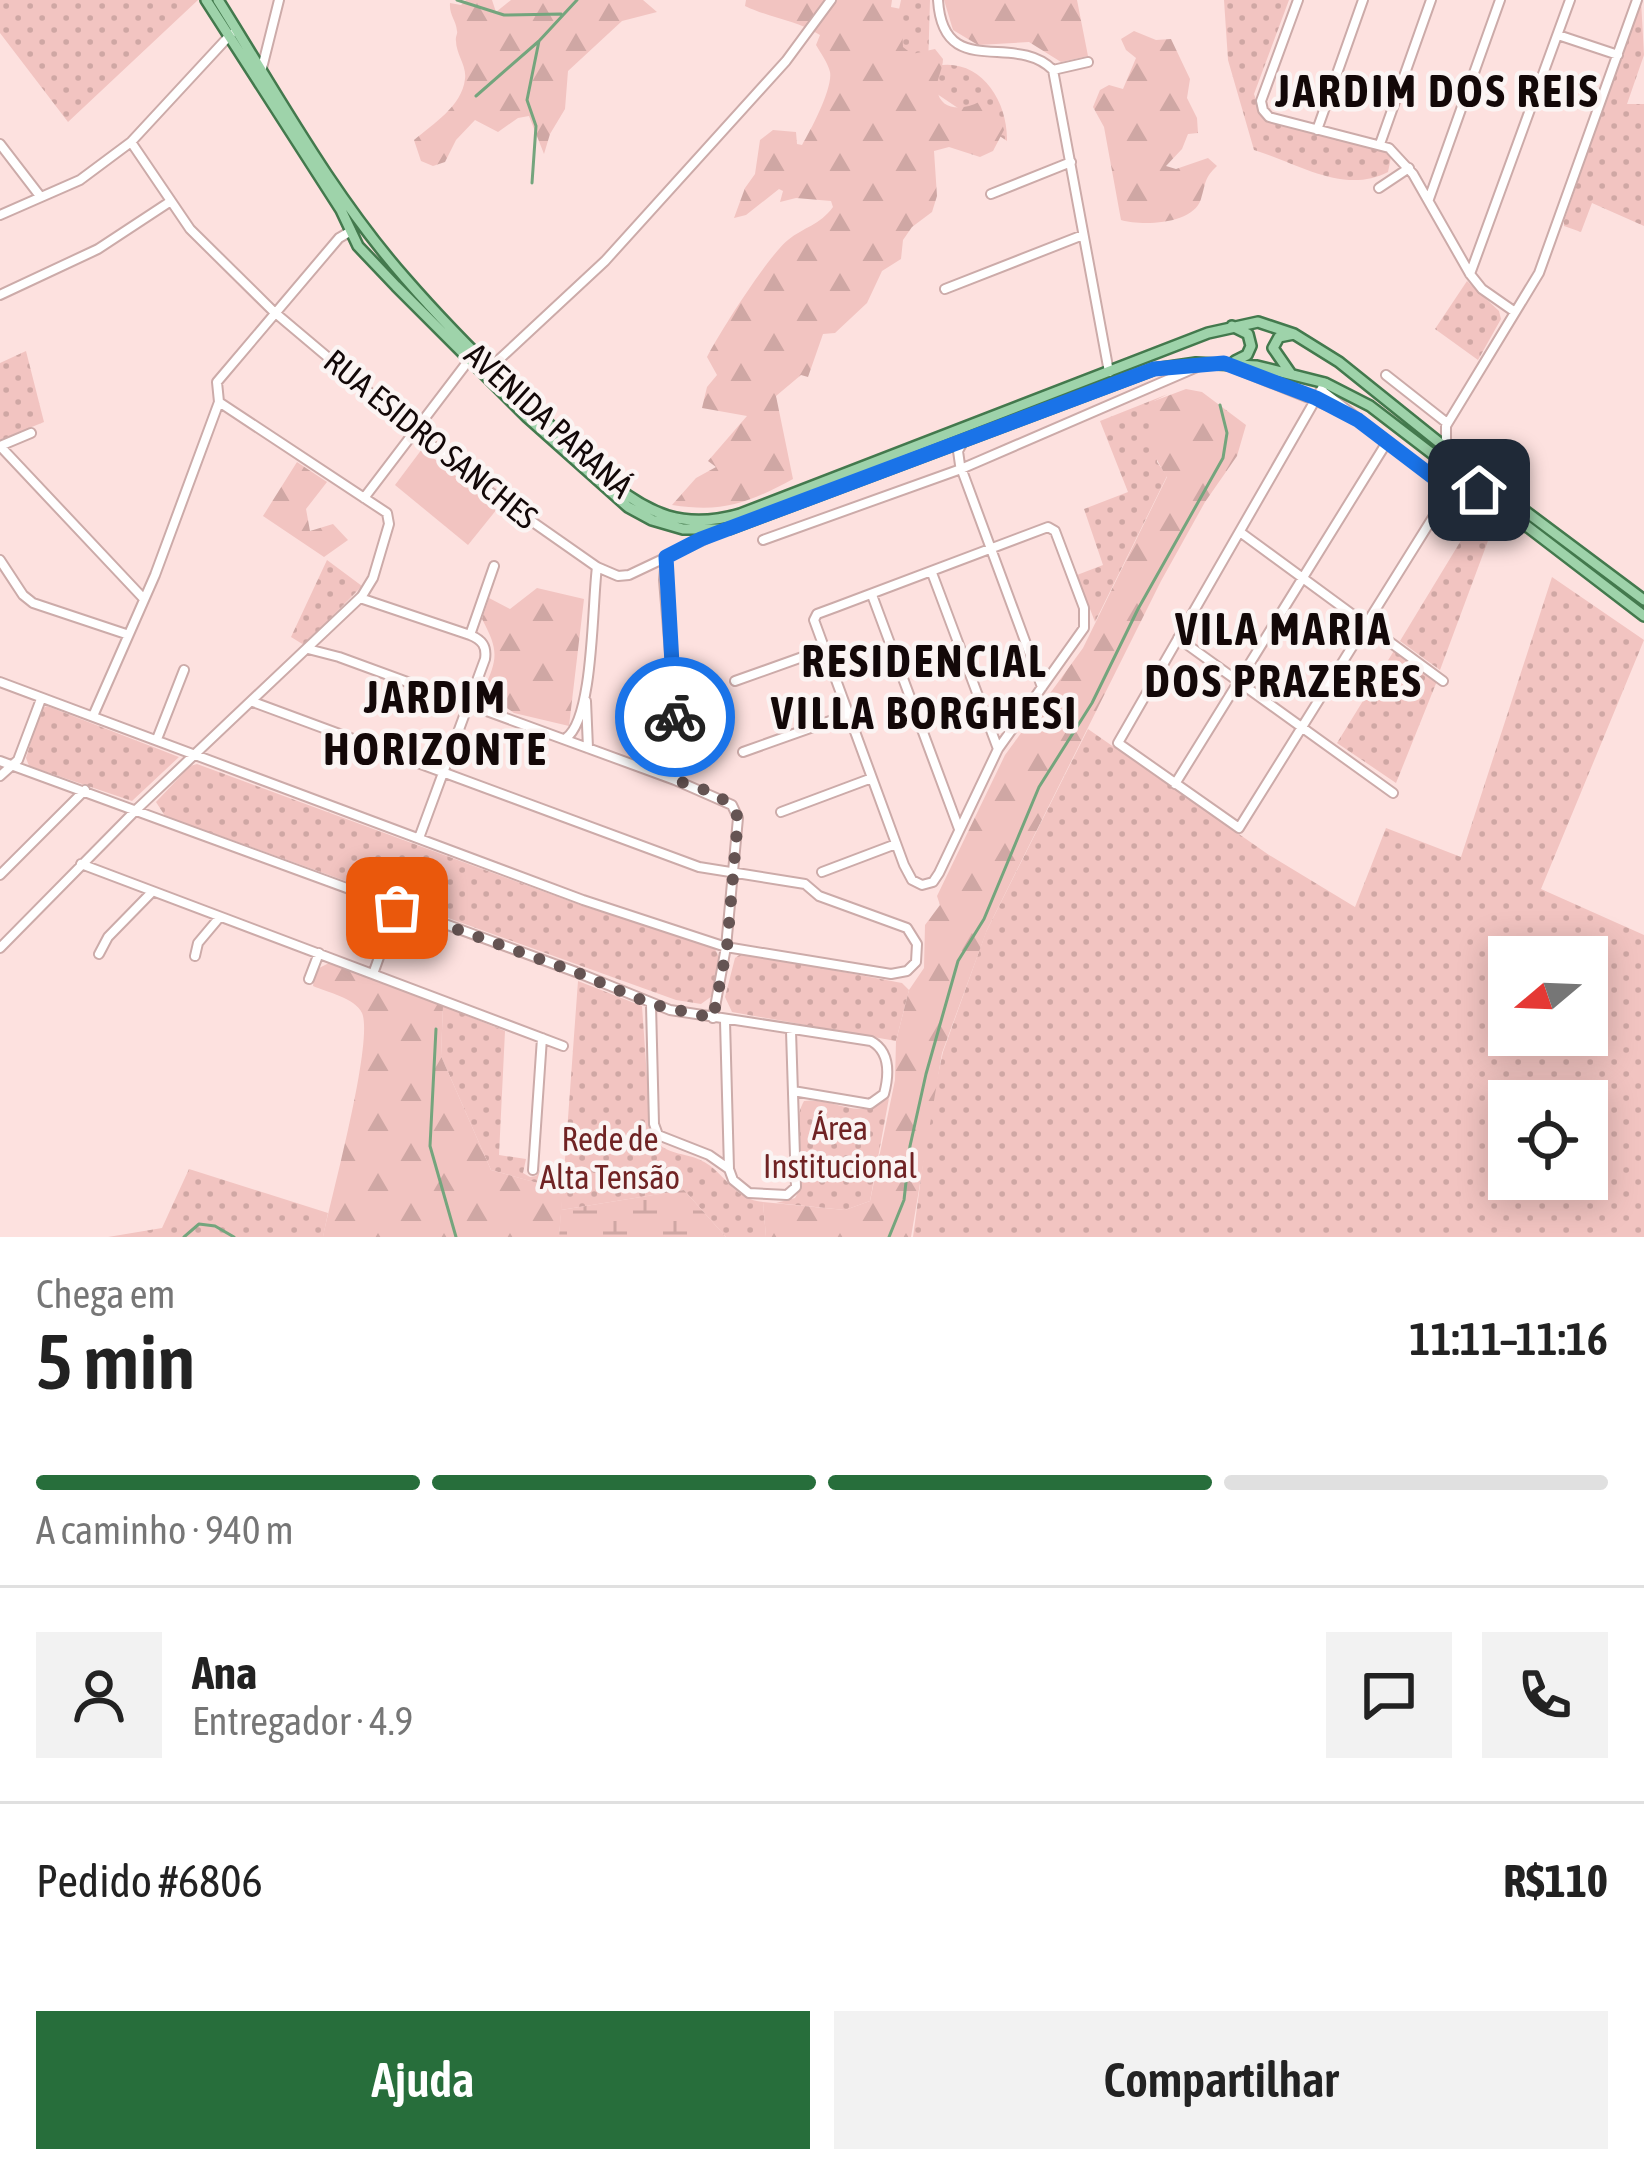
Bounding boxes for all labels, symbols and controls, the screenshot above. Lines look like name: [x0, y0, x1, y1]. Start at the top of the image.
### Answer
district label: JARDIM DOS REIS: [1274, 65, 1601, 117]
street label: AVENIDA PARANÁ: [457, 335, 641, 506]
street label: RUA ESIDRO SANCHES: [317, 342, 545, 537]
pin: [1428, 439, 1530, 541]
icon: home: [1446, 457, 1512, 523]
district label: VILA MARIA DOS PRAZERES: [1144, 603, 1424, 707]
district label: RESIDENCIAL VILLA BORGHESI: [770, 635, 1079, 739]
courier: [615, 657, 735, 777]
district label: JARDIM HORIZONTE: [323, 671, 549, 775]
icon: bike: [642, 684, 708, 750]
pin: [346, 857, 448, 959]
icon: bag: [364, 875, 430, 941]
north arrow: [1488, 936, 1608, 1056]
map controls: [1488, 936, 1608, 1200]
button: locate: [1488, 1080, 1608, 1200]
park label: Área Institucional: [763, 1109, 917, 1185]
park label: Rede de Alta Tensão: [540, 1120, 680, 1196]
text: Chega em: [36, 1272, 175, 1316]
text: 11:11–11:16: [1409, 1313, 1608, 1365]
text: 5 min: [36, 1316, 195, 1406]
text: A caminho · 940 m: [36, 1508, 294, 1552]
button: person: [36, 1632, 162, 1758]
button: chat: [1326, 1632, 1452, 1758]
button: phone: [1482, 1632, 1608, 1758]
text: Ana: [192, 1647, 257, 1699]
text: Entregador · 4.9: [192, 1699, 413, 1743]
text: Pedido #6806: [36, 1855, 263, 1907]
text: R$110: [1503, 1855, 1608, 1907]
button: Ajuda: [36, 2011, 810, 2149]
button: Compartilhar: [834, 2011, 1608, 2149]

